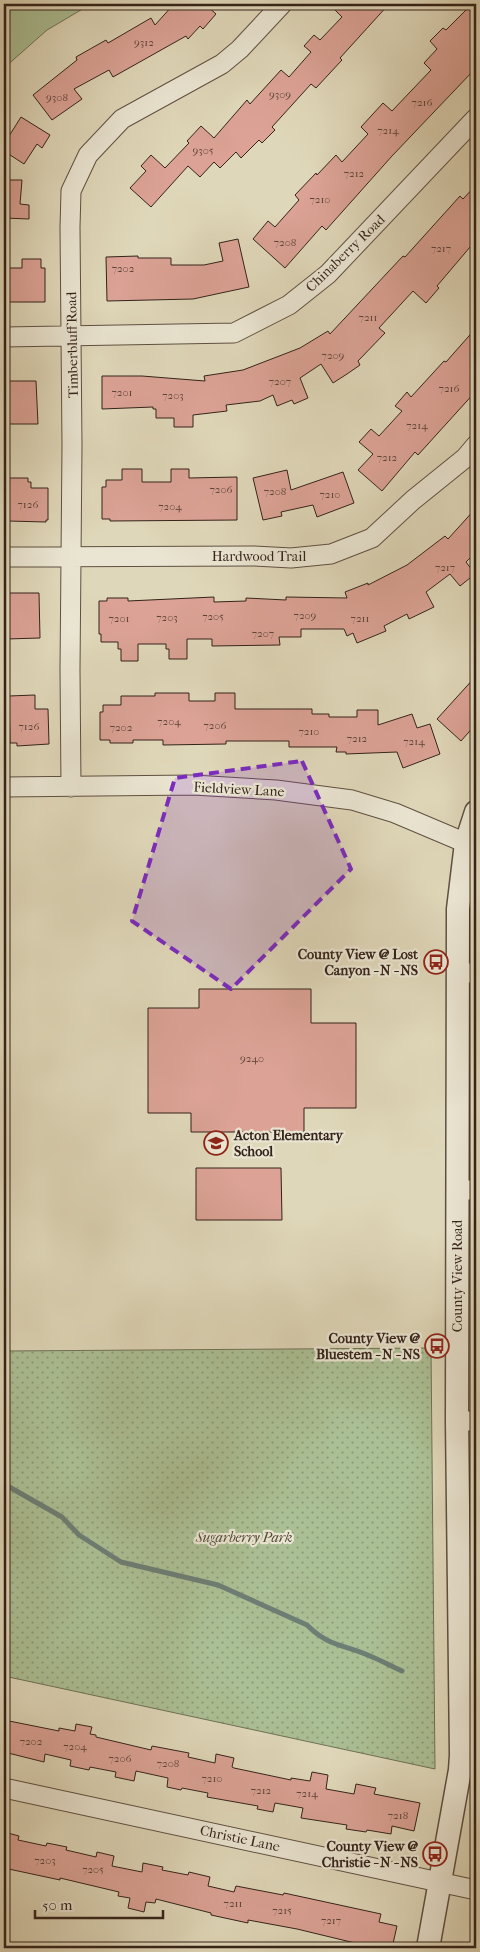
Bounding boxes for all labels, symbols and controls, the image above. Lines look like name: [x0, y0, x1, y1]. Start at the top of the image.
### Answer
house number: 9312: [134, 36, 154, 49]
house number: 9309: [269, 88, 291, 101]
house number: 9308: [46, 91, 68, 104]
house number: 7216: [412, 96, 432, 109]
house number: 7214: [377, 124, 399, 137]
house number: 9305: [192, 144, 214, 157]
house number: 7212: [344, 167, 365, 180]
house number: 7210: [310, 193, 330, 206]
street label: Chinaberry Road: [302, 211, 389, 296]
house number: 7208: [274, 236, 296, 249]
house number: 7217: [431, 242, 451, 255]
house number: 7202: [112, 262, 135, 275]
street label: Timberbluff Road: [63, 291, 82, 398]
house number: 7211: [359, 311, 377, 324]
house number: 7209: [322, 349, 345, 362]
house number: 7207: [269, 375, 291, 388]
house number: 7216: [439, 382, 459, 395]
house number: 7201: [112, 386, 133, 399]
house number: 7203: [162, 389, 184, 402]
house number: 7214: [406, 419, 428, 432]
house number: 7212: [377, 451, 398, 464]
house number: 7206: [210, 483, 233, 496]
house number: 7208: [264, 485, 286, 498]
house number: 7210: [320, 488, 340, 501]
house number: 7126: [18, 498, 38, 511]
house number: 7204: [158, 500, 182, 513]
street label: Hardwood Trail: [212, 548, 306, 565]
house number: 7217: [435, 561, 455, 574]
house number: 7209: [294, 609, 317, 622]
house number: 7205: [202, 610, 224, 623]
house number: 7203: [156, 611, 178, 624]
house number: 7201: [109, 612, 130, 625]
house number: 7211: [351, 612, 369, 625]
house number: 7207: [252, 627, 274, 640]
house number: 7204: [157, 715, 181, 728]
house number: 7206: [204, 719, 227, 732]
house number: 7126: [19, 720, 39, 733]
house number: 7202: [110, 721, 133, 734]
house number: 7210: [299, 725, 319, 738]
house number: 7212: [347, 732, 368, 745]
house number: 7214: [403, 735, 425, 748]
street label: Fieldview Lane: [193, 779, 285, 800]
place label: County View @ Lost Canyon - N - NS: [298, 946, 419, 979]
bus stop icon: County View @ Lost Canyon - N - NS: [423, 949, 449, 975]
house number: 9240: [240, 1052, 264, 1065]
place label: Acton Elementary School: [233, 1127, 345, 1160]
school or university icon: Acton Elementary School: [203, 1130, 229, 1156]
street label: County View Road: [449, 1219, 466, 1332]
place label: County View @ Bluestem - N - NS: [316, 1330, 421, 1363]
bus stop icon: County View @ Bluestem - N - NS: [424, 1333, 450, 1359]
park label: Sugarberry Park: [195, 1529, 292, 1546]
house number: 7202: [20, 1735, 43, 1748]
house number: 7204: [63, 1740, 87, 1753]
house number: 7206: [109, 1752, 132, 1765]
house number: 7208: [157, 1757, 179, 1770]
house number: 7210: [202, 1772, 222, 1785]
house number: 7212: [251, 1784, 272, 1797]
house number: 7214: [296, 1787, 318, 1800]
house number: 7218: [388, 1809, 408, 1822]
street label: Christie Lane: [198, 1822, 282, 1855]
place label: County View @ Christie - N - NS: [322, 1838, 419, 1871]
bus stop icon: County View @ Christie - N - NS: [422, 1841, 448, 1867]
house number: 7203: [34, 1854, 56, 1867]
house number: 7205: [82, 1863, 104, 1876]
scale bar: [35, 1887, 162, 1919]
text: 50 m: [42, 1896, 73, 1914]
house number: 7211: [224, 1897, 242, 1910]
house number: 7215: [272, 1904, 292, 1917]
house number: 7217: [321, 1914, 341, 1927]

